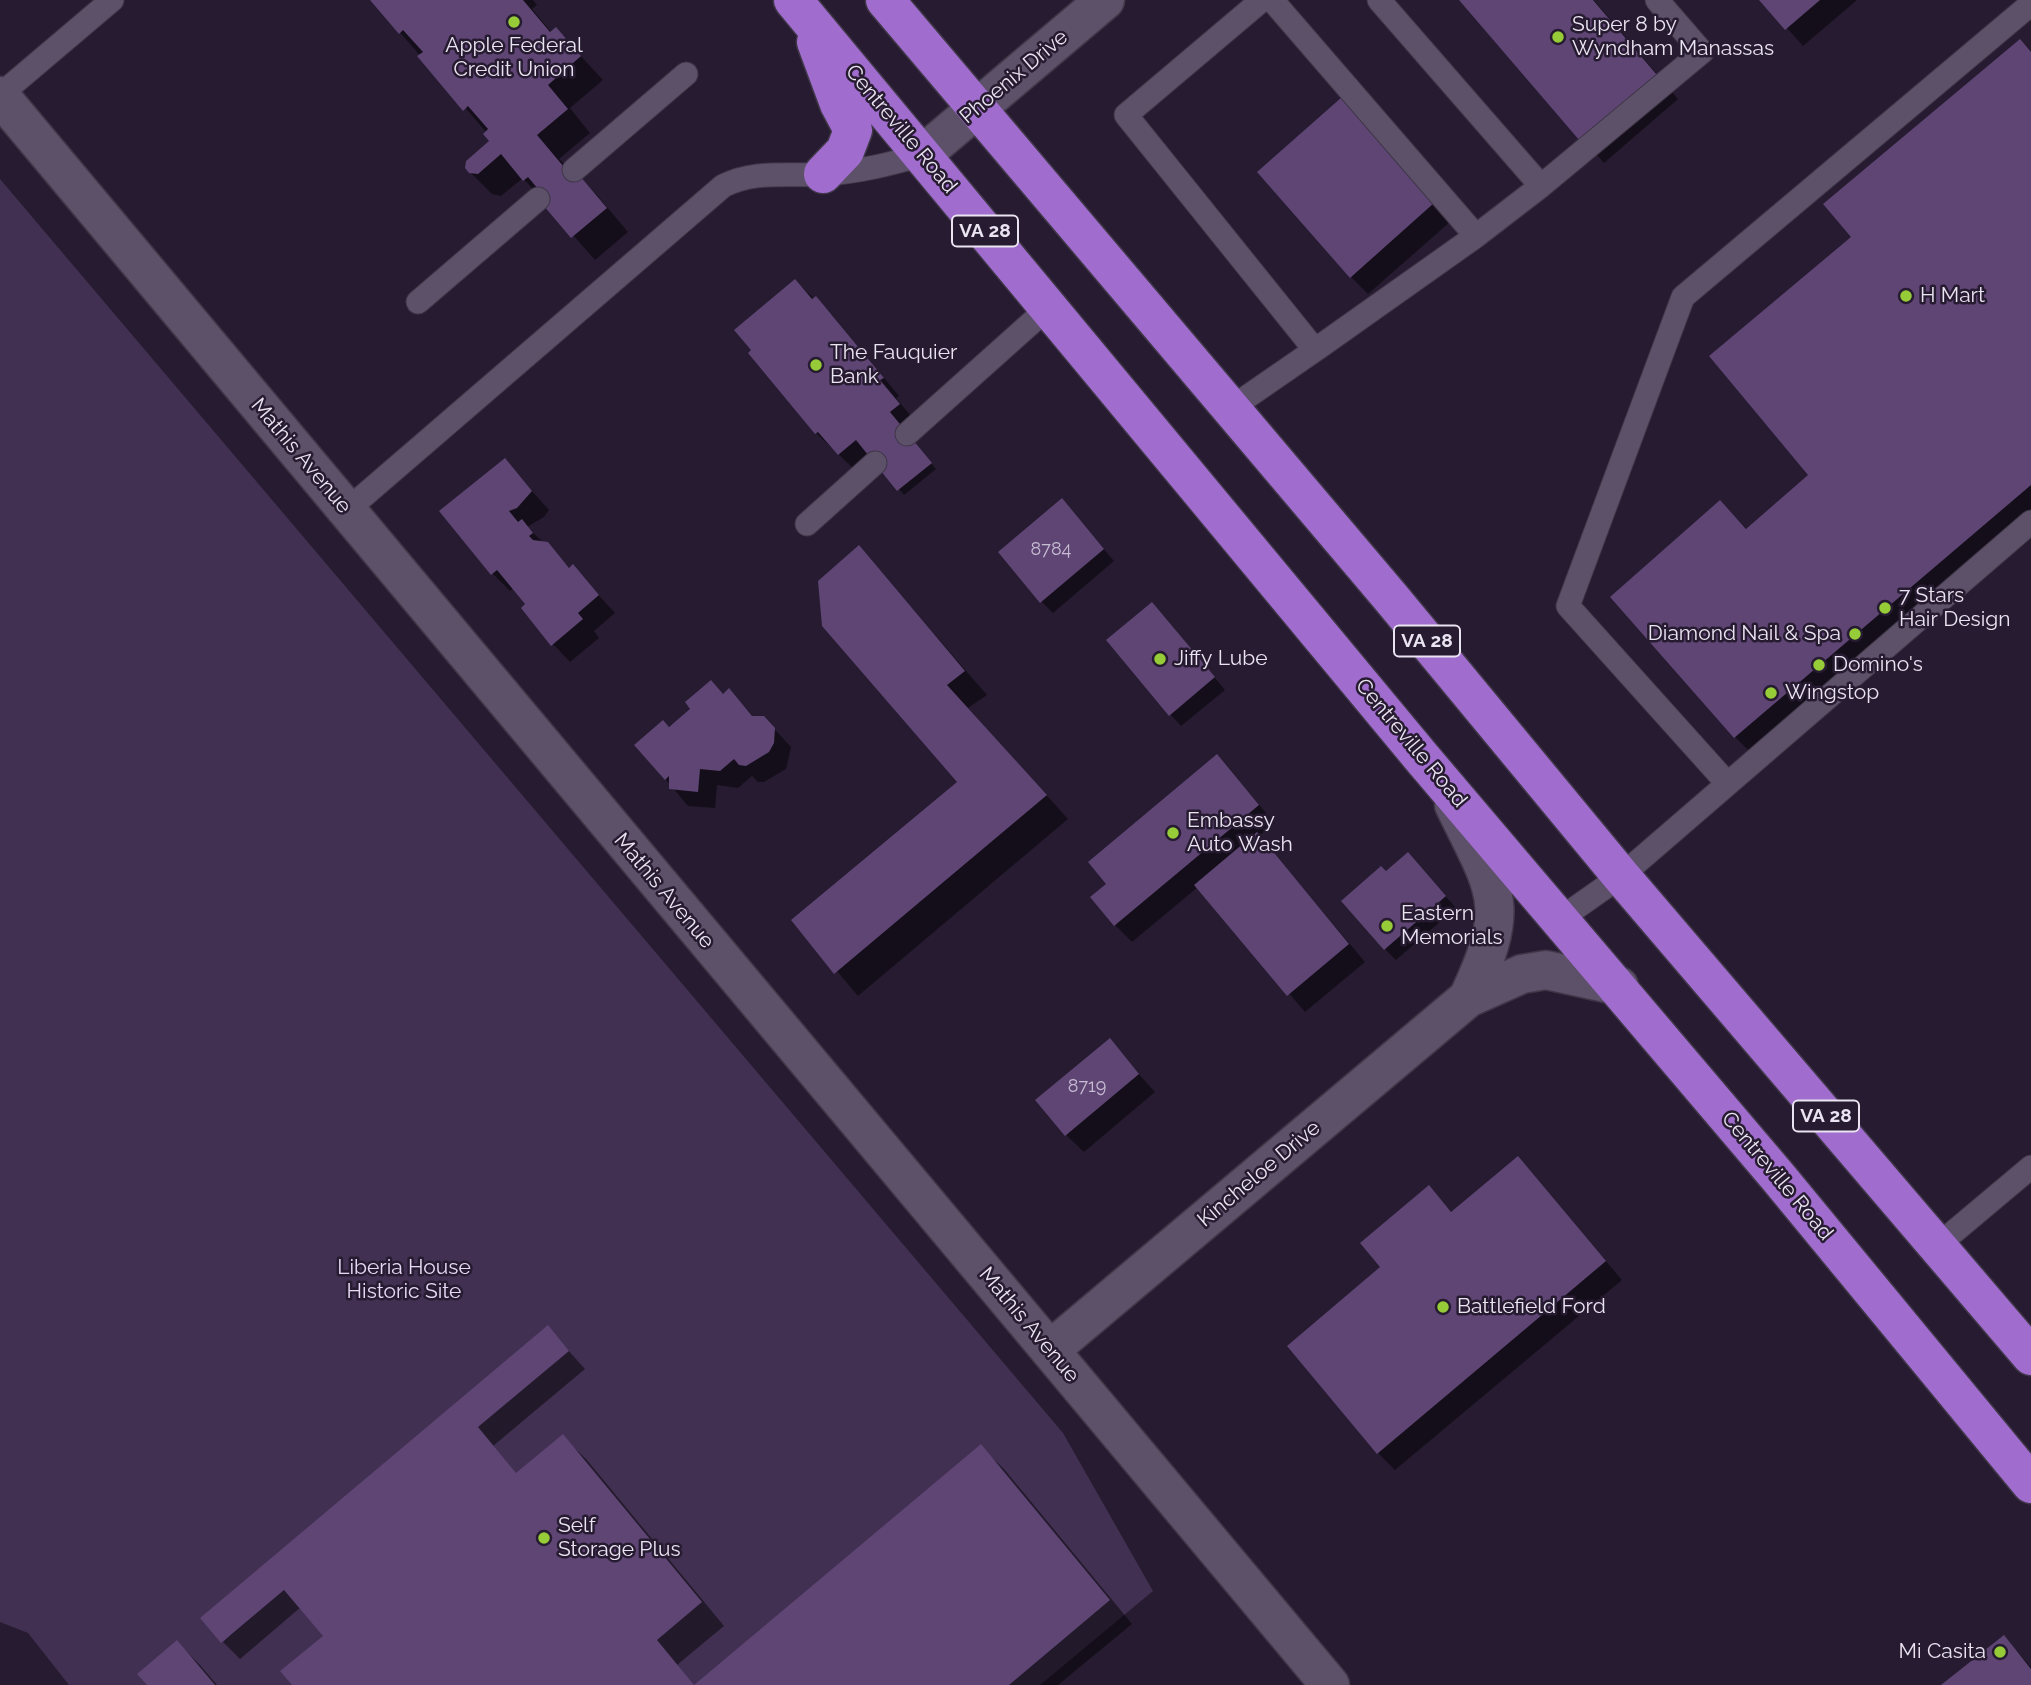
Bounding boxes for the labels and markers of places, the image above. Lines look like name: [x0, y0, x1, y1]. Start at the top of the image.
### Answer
place label: Super 8 by Wyndham Manassas: [1572, 12, 1774, 62]
marker: Apple Federal Credit Union: [506, 14, 522, 30]
marker: Super 8 by Wyndham Manassas: [1550, 29, 1566, 45]
place label: Apple Federal Credit Union: [445, 33, 583, 83]
place label: H Mart: [1920, 283, 1985, 309]
marker: H Mart: [1898, 288, 1914, 304]
place label: The Fauquier Bank: [830, 340, 957, 390]
marker: The Fauquier Bank: [808, 357, 824, 373]
place label: 7 Stars Hair Design: [1899, 583, 2010, 633]
marker: 7 Stars Hair Design: [1877, 600, 1893, 616]
place label: Diamond Nail & Spa: [1648, 621, 1841, 647]
marker: Diamond Nail & Spa: [1847, 626, 1863, 642]
place label: Jiffy Lube: [1174, 646, 1268, 672]
marker: Jiffy Lube: [1152, 651, 1168, 667]
place label: Domino's: [1833, 652, 1923, 678]
marker: Domino's: [1811, 657, 1827, 673]
place label: Wingstop: [1785, 680, 1879, 706]
marker: Wingstop: [1763, 685, 1779, 701]
place label: Embassy Auto Wash: [1187, 808, 1293, 858]
marker: Embassy Auto Wash: [1165, 825, 1181, 841]
place label: Eastern Memorials: [1401, 901, 1503, 951]
marker: Eastern Memorials: [1379, 918, 1395, 934]
place label: Battlefield Ford: [1457, 1294, 1606, 1320]
marker: Battlefield Ford: [1435, 1299, 1451, 1315]
place label: Self Storage Plus: [558, 1513, 681, 1563]
marker: Self Storage Plus: [536, 1530, 552, 1546]
place label: Mi Casita: [1899, 1639, 1986, 1665]
marker: Mi Casita: [1992, 1644, 2008, 1660]

